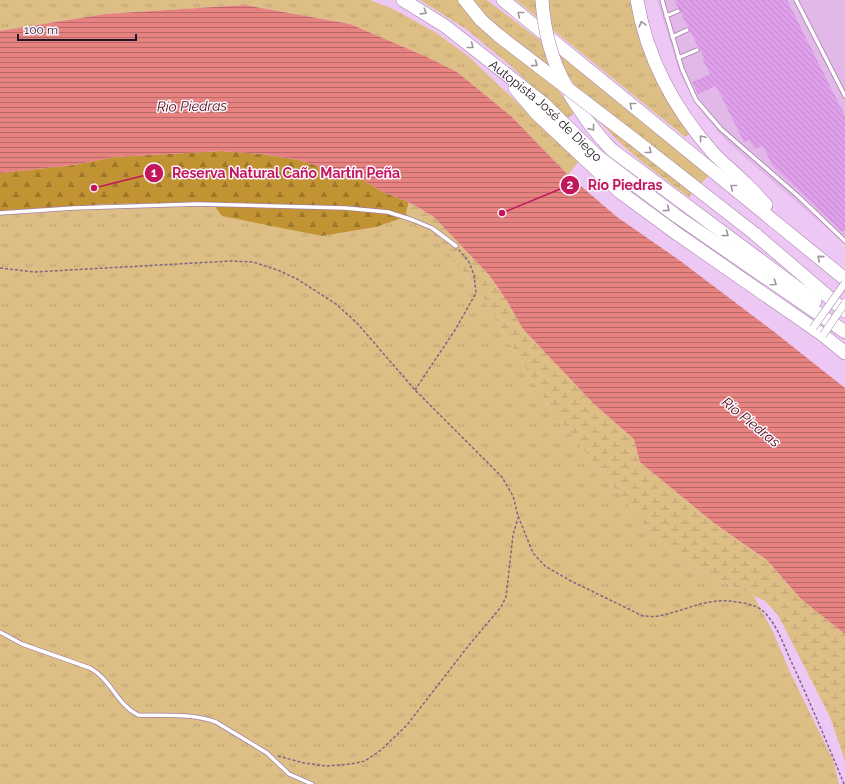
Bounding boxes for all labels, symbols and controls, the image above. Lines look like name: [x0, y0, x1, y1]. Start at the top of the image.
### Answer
one-way arrow: [420, 8, 427, 15]
one-way arrow: [518, 11, 525, 18]
scale bar: [18, 16, 136, 42]
one-way arrow: [638, 21, 647, 28]
text: 100 m: [24, 23, 58, 37]
one-way arrow: [467, 42, 474, 49]
street label: Autopista José de Diego: [486, 57, 605, 165]
one-way arrow: [530, 59, 537, 66]
water label: Río Piedras: [157, 97, 228, 115]
one-way arrow: [630, 102, 637, 109]
one-way arrow: [587, 123, 594, 130]
one-way arrow: [699, 136, 706, 143]
one-way arrow: [645, 146, 652, 153]
callout: Reserva Natural Caño Martín Peña: [144, 160, 409, 186]
text: Reserva Natural Caño Martín Peña: [172, 165, 400, 181]
text: 1: [151, 166, 157, 180]
callout: Río Piedras: [560, 172, 670, 198]
text: Río Piedras: [588, 177, 662, 193]
text: 2: [567, 178, 574, 192]
one-way arrow: [730, 184, 737, 191]
one-way arrow: [662, 204, 669, 211]
one-way arrow: [722, 229, 729, 236]
one-way arrow: [818, 256, 825, 263]
one-way arrow: [769, 278, 776, 285]
water label: Río Piedras: [719, 394, 784, 451]

